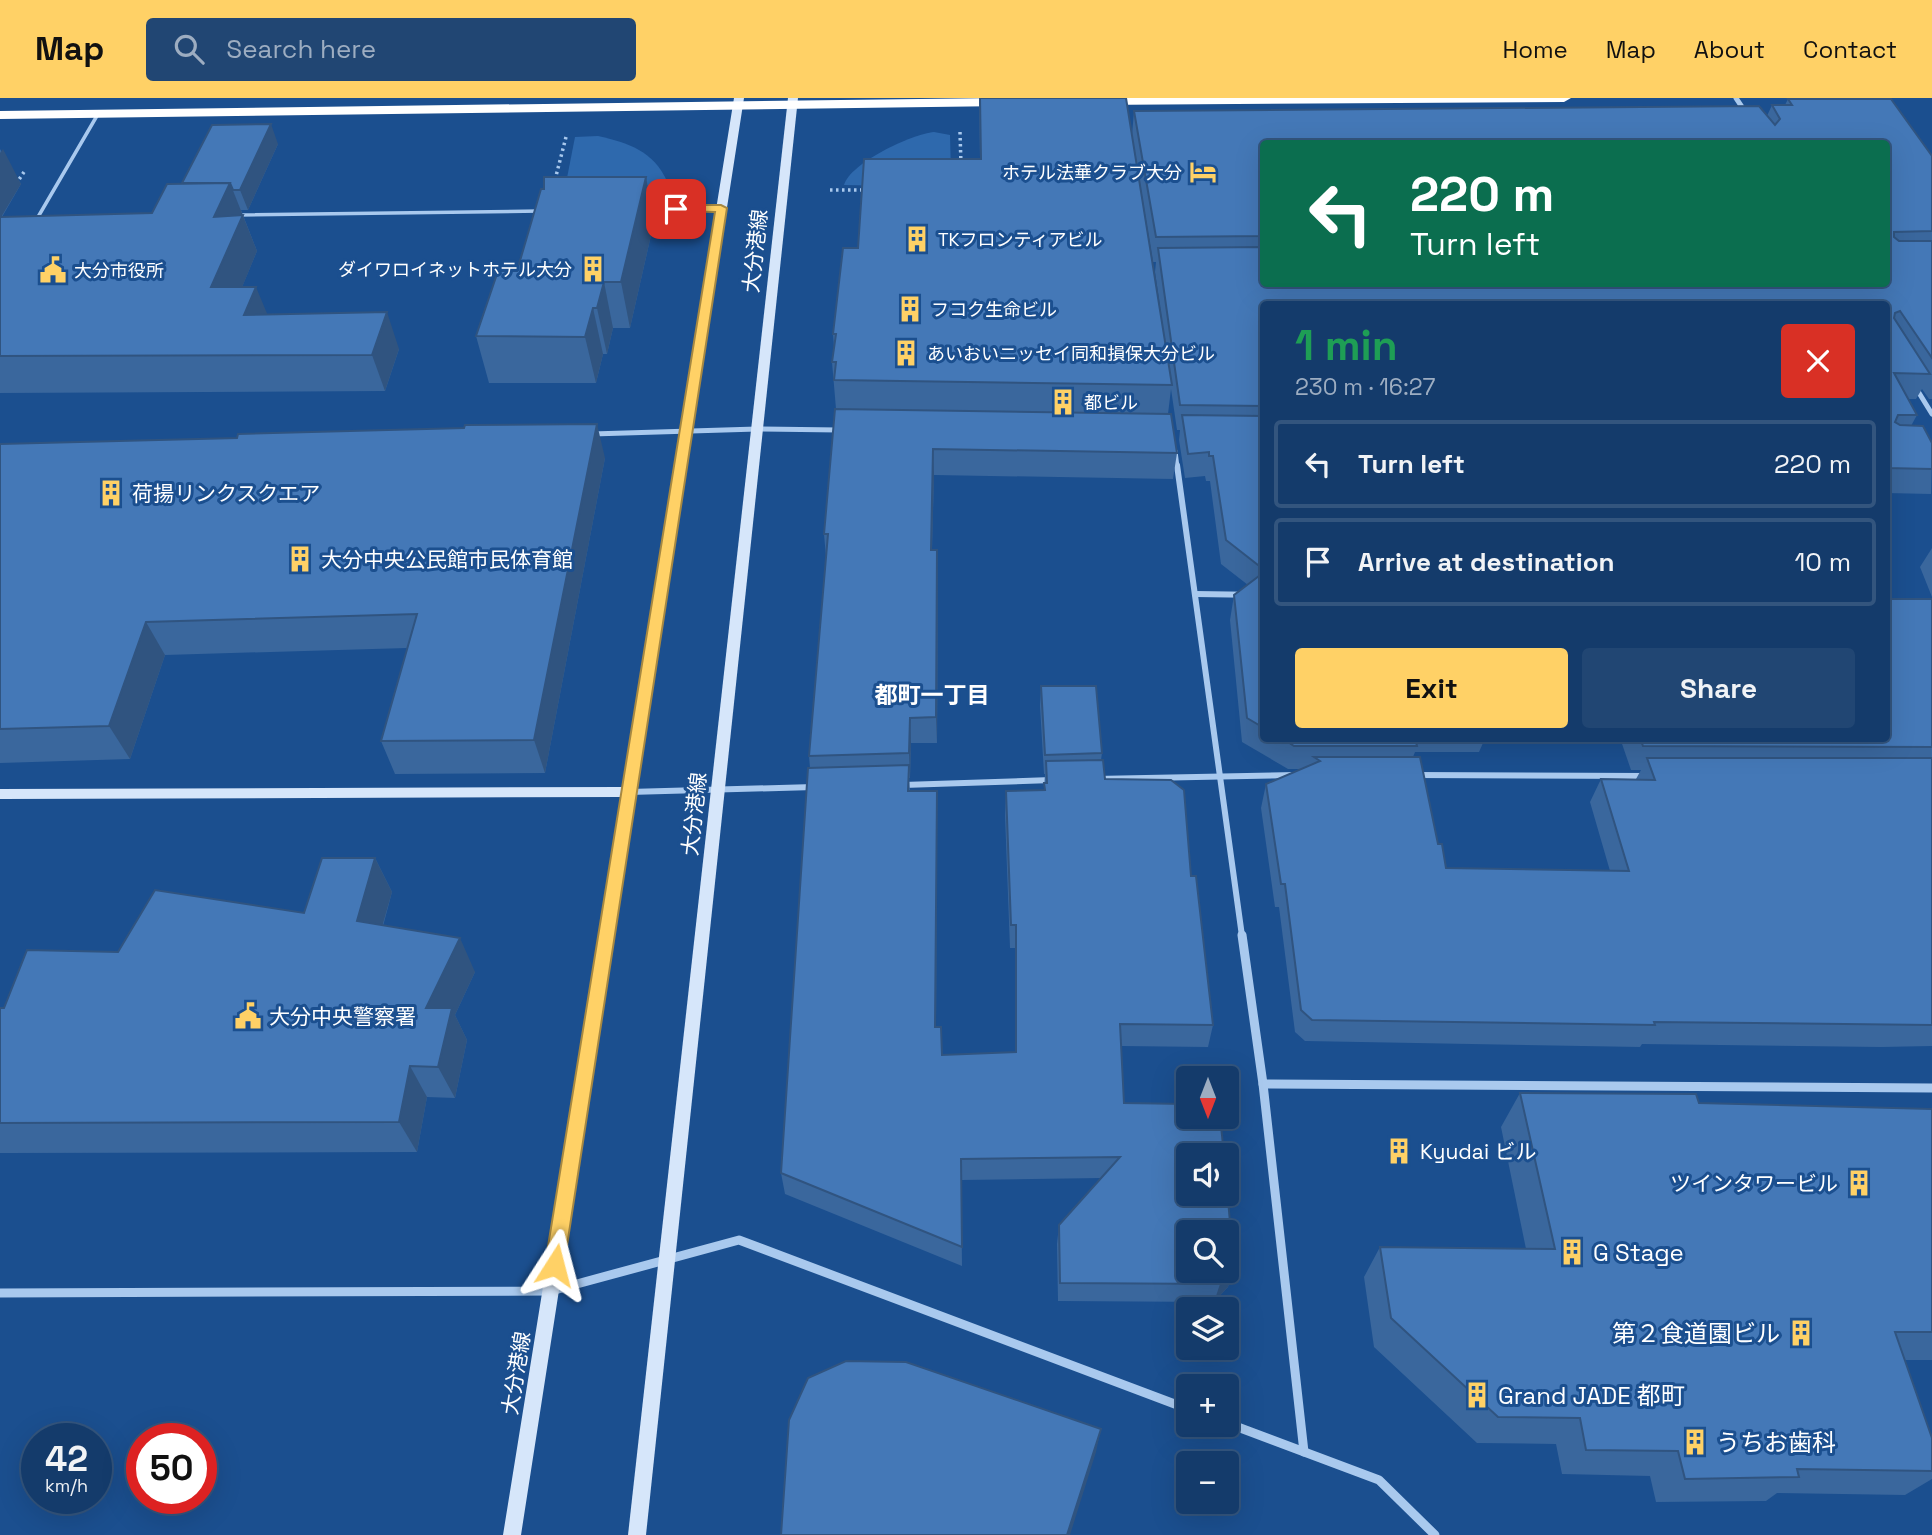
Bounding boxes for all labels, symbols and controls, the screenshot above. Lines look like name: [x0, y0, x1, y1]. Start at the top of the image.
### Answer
search box: [146, 18, 636, 81]
text: Map: [35, 28, 104, 70]
icon: search: [170, 30, 208, 68]
text: Search here: [226, 32, 376, 66]
text: Home: [1502, 34, 1568, 65]
text: Map: [1606, 34, 1656, 65]
text: About: [1694, 34, 1765, 65]
text: Contact: [1803, 34, 1897, 65]
hotel icon: ホテル法華クラブ大分: [1188, 157, 1218, 187]
place label: ホテル法華クラブ大分: [1002, 161, 1182, 184]
text: 220 m: [1410, 163, 1554, 225]
icon: left: [1295, 168, 1386, 259]
pin: [646, 179, 706, 239]
icon: arrive: [657, 190, 695, 228]
street label: 大分港線: [737, 208, 773, 294]
building icon: TKフロンティアビル: [902, 224, 932, 254]
text: Turn left: [1410, 224, 1540, 264]
place label: TKフロンティアビル: [938, 228, 1102, 251]
building icon: ダイワロイネットホテル大分: [578, 254, 608, 284]
public building icon: 大分市役所: [38, 255, 68, 285]
place label: ダイワロイネットホテル大分: [338, 258, 572, 281]
place label: 大分市役所: [74, 259, 164, 282]
building icon: フコク生命ビル: [895, 294, 925, 324]
place label: フコク生命ビル: [931, 298, 1057, 321]
text: 1 min: [1295, 319, 1398, 372]
button: close: [1781, 324, 1855, 398]
building icon: あいおいニッセイ同和損保大分ビル: [891, 338, 921, 368]
place label: あいおいニッセイ同和損保大分ビル: [927, 342, 1215, 365]
text: 230 m · 16:27: [1295, 372, 1435, 402]
building icon: 都ビル: [1048, 387, 1078, 417]
place label: 都ビル: [1084, 391, 1138, 414]
icon: left: [1299, 445, 1337, 483]
text: Turn left: [1358, 447, 1465, 481]
text: 220 m: [1774, 447, 1851, 481]
building icon: 荷揚リンクスクエア: [96, 478, 126, 508]
place label: 荷揚リンクスクエア: [132, 480, 320, 507]
icon: arrive: [1299, 543, 1337, 581]
building icon: 大分中央公民館市民体育館: [285, 544, 315, 574]
text: Arrive at destination: [1358, 545, 1615, 579]
text: 10 m: [1794, 545, 1851, 579]
place label: 大分中央公民館市民体育館: [321, 546, 573, 573]
button: Exit: [1295, 648, 1568, 728]
button: Share: [1582, 648, 1855, 728]
district label: 都町一丁目: [875, 680, 990, 710]
street label: 大分港線: [676, 771, 712, 857]
public building icon: 大分中央警察署: [233, 1001, 263, 1031]
place label: 大分中央警察署: [269, 1003, 416, 1030]
north arrow: [1176, 1066, 1239, 1129]
map controls: [1176, 1066, 1239, 1514]
building icon: Kyudai ビル: [1384, 1136, 1414, 1166]
place label: Kyudai ビル: [1420, 1138, 1536, 1165]
button: sound: [1176, 1143, 1239, 1206]
building icon: ツインタワービル: [1844, 1168, 1874, 1198]
place label: ツインタワービル: [1670, 1170, 1838, 1197]
button: search: [1176, 1220, 1239, 1283]
position arrow: [518, 1228, 592, 1302]
building icon: G Stage: [1557, 1237, 1587, 1267]
place label: G Stage: [1593, 1237, 1684, 1268]
button: layers: [1176, 1297, 1239, 1360]
place label: 第２食道園ビル: [1612, 1318, 1780, 1349]
building icon: 第２食道園ビル: [1786, 1318, 1816, 1348]
street label: 大分港線: [496, 1329, 536, 1417]
button: +: [1176, 1374, 1239, 1437]
building icon: Grand JADE 都町: [1462, 1380, 1492, 1410]
place label: Grand JADE 都町: [1498, 1380, 1685, 1411]
speed limit sign: 50: [126, 1423, 217, 1514]
building icon: うちお歯科: [1680, 1427, 1710, 1457]
place label: うちお歯科: [1716, 1427, 1836, 1458]
text: 42: [45, 1437, 88, 1481]
button: −: [1176, 1451, 1239, 1514]
text: km/h: [45, 1474, 88, 1497]

